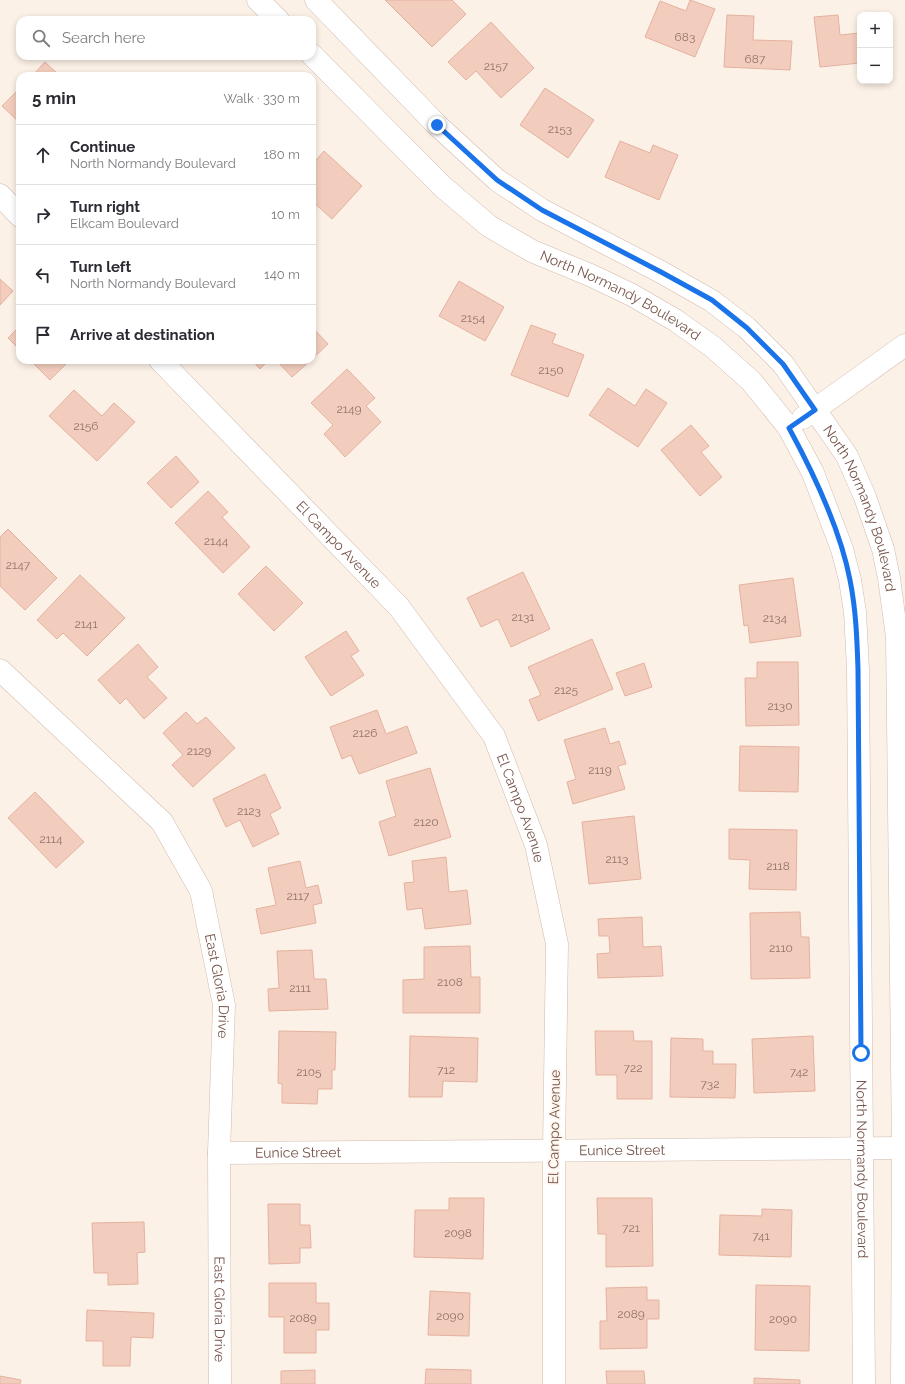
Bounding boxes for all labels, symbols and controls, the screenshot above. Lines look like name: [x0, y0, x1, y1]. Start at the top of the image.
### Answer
map controls: [857, 12, 893, 84]
button: +: [857, 12, 893, 48]
search box: [16, 16, 316, 60]
icon: search: [30, 27, 52, 49]
text: Search here: [62, 29, 145, 47]
house number: 683: [675, 30, 695, 44]
button: −: [857, 48, 893, 84]
house number: 687: [745, 52, 766, 66]
house number: 2157: [484, 59, 509, 73]
text: 5 min: [32, 88, 76, 108]
text: Walk · 330 m: [223, 91, 300, 106]
route end: [428, 116, 446, 134]
house number: 2153: [548, 122, 572, 136]
text: Continue: [70, 138, 135, 156]
icon: ahead: [32, 144, 54, 166]
text: 180 m: [264, 147, 300, 162]
text: North Normandy Boulevard: [70, 156, 236, 171]
text: Turn right: [70, 198, 140, 216]
icon: right: [32, 204, 54, 226]
text: 10 m: [271, 207, 300, 222]
text: Elkcam Boulevard: [70, 216, 179, 231]
street label: North Normandy Boulevard: [538, 247, 704, 344]
text: Turn left: [70, 258, 131, 276]
icon: left: [32, 264, 54, 286]
text: 140 m: [264, 267, 300, 282]
text: North Normandy Boulevard: [70, 276, 236, 291]
house number: 2154: [461, 311, 486, 325]
icon: arrive: [32, 324, 54, 346]
text: Arrive at destination: [70, 326, 215, 344]
house number: 2150: [538, 363, 564, 377]
house number: 2149: [337, 402, 361, 416]
house number: 2156: [73, 419, 99, 433]
street label: North Normandy Boulevard: [820, 422, 899, 592]
street label: El Campo Avenue: [293, 498, 384, 592]
house number: 2144: [204, 534, 229, 548]
house number: 2147: [6, 558, 31, 572]
house number: 2131: [512, 610, 534, 624]
house number: 2134: [763, 611, 788, 625]
house number: 2141: [74, 617, 98, 631]
house number: 2125: [554, 683, 579, 697]
house number: 2130: [767, 699, 793, 713]
house number: 2126: [353, 726, 377, 740]
house number: 2129: [187, 744, 211, 758]
street label: El Campo Avenue: [494, 751, 548, 864]
house number: 2119: [588, 763, 612, 777]
house number: 2123: [237, 804, 261, 818]
house number: 2120: [414, 815, 438, 829]
house number: 2114: [39, 832, 63, 846]
house number: 2113: [606, 852, 628, 866]
house number: 2118: [766, 859, 790, 873]
house number: 2117: [287, 889, 310, 903]
street label: East Gloria Drive: [202, 932, 232, 1039]
house number: 2110: [769, 941, 793, 955]
house number: 2108: [437, 975, 463, 989]
house number: 2111: [289, 981, 311, 995]
route start: [852, 1044, 870, 1062]
house number: 722: [624, 1061, 642, 1075]
house number: 712: [437, 1063, 455, 1077]
house number: 2105: [296, 1065, 322, 1079]
house number: 742: [790, 1065, 808, 1079]
street label: El Campo Avenue: [545, 1069, 563, 1185]
house number: 732: [700, 1077, 720, 1091]
street label: North Normandy Boulevard: [853, 1080, 871, 1259]
street label: Eunice Street: [579, 1142, 665, 1158]
street label: Eunice Street: [255, 1144, 341, 1161]
house number: 721: [622, 1221, 640, 1235]
house number: 2098: [444, 1226, 472, 1240]
house number: 741: [752, 1229, 770, 1243]
street label: East Gloria Drive: [211, 1256, 228, 1362]
house number: 2089: [617, 1307, 645, 1321]
house number: 2090: [436, 1309, 464, 1323]
house number: 2089: [289, 1311, 317, 1325]
house number: 2090: [769, 1312, 797, 1326]

